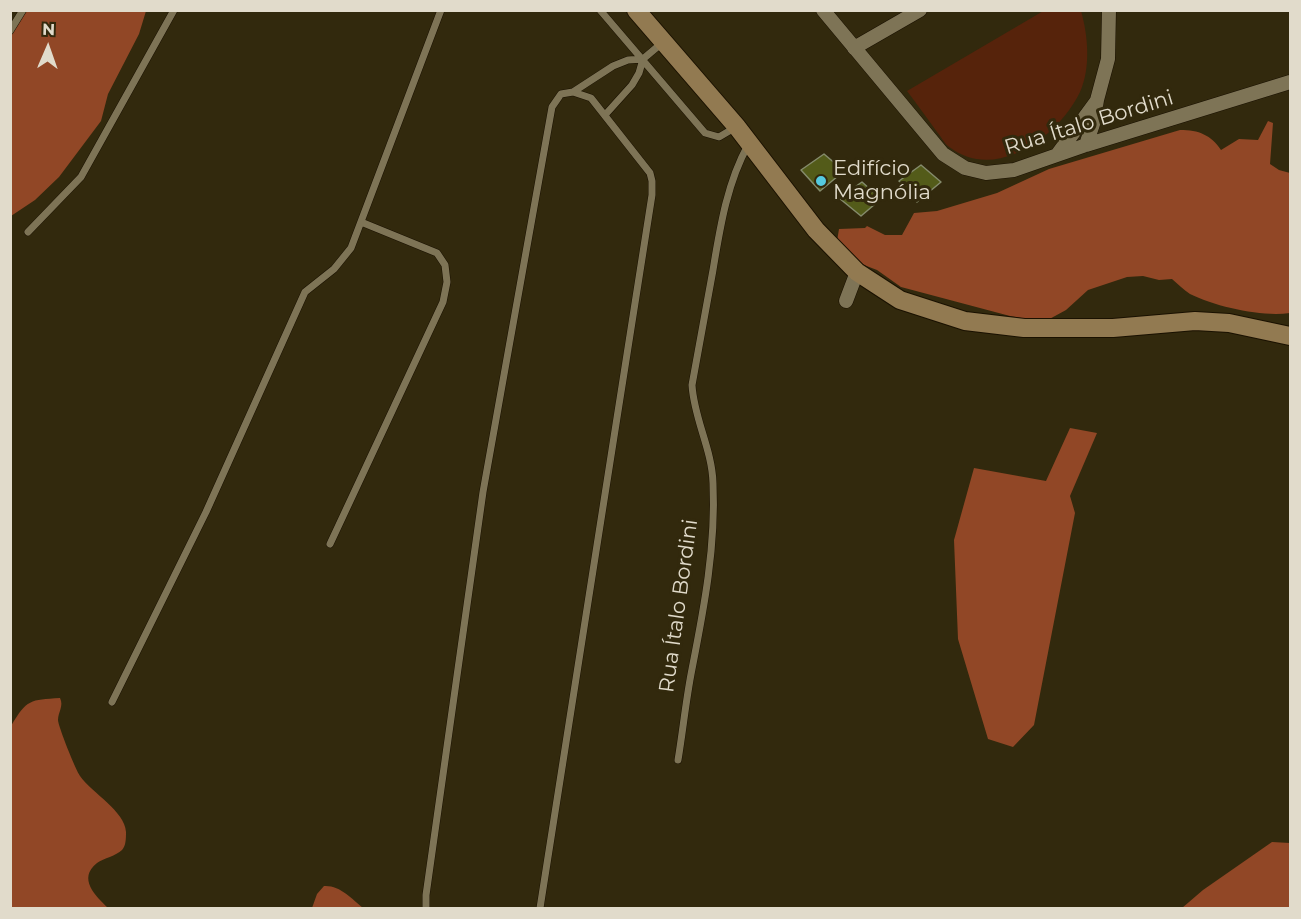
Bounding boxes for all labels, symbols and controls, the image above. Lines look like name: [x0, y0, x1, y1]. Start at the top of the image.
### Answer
north arrow: [18, 18, 78, 78]
text: N: [42, 20, 55, 39]
street label: Rua Ítalo Bordini: [1002, 85, 1176, 161]
place label: Edifício Magnólia: [833, 156, 931, 206]
marker: Edifício Magnólia: [814, 174, 828, 188]
street label: Rua Ítalo Bordini: [654, 517, 704, 695]

